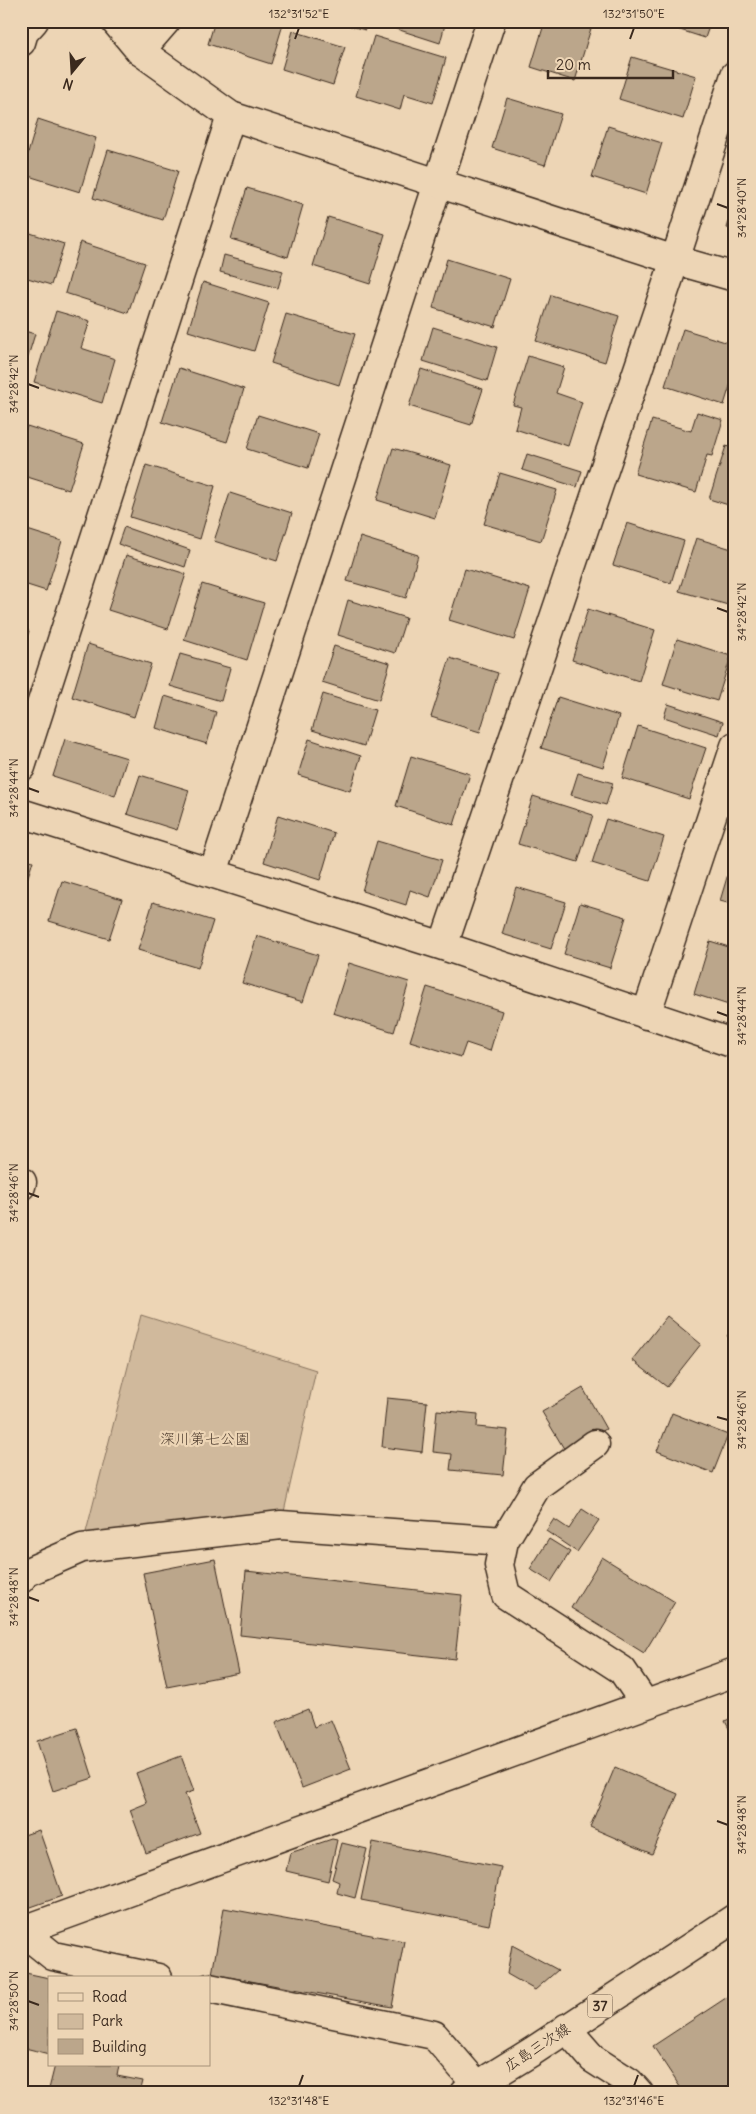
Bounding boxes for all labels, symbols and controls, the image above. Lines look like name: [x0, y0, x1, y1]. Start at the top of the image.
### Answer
text: 132°31'52"E: [269, 6, 329, 21]
text: 132°31'50"E: [603, 6, 665, 21]
north arrow: [48, 48, 98, 98]
scale bar: [548, 48, 674, 80]
text: 20 m: [556, 55, 591, 74]
text: N: [61, 74, 75, 94]
text: 34°28'40"N: [734, 178, 749, 238]
text: 34°28'42"N: [6, 354, 21, 414]
text: 34°28'42"N: [734, 582, 749, 642]
text: 34°28'44"N: [6, 758, 21, 818]
text: 34°28'44"N: [734, 986, 749, 1046]
text: 34°28'46"N: [6, 1163, 21, 1223]
text: 34°28'46"N: [734, 1390, 749, 1450]
park label: 深川第七公園: [160, 1429, 250, 1448]
text: 34°28'48"N: [6, 1567, 21, 1627]
text: 34°28'48"N: [734, 1795, 749, 1855]
text: 34°28'50"N: [6, 1971, 21, 2031]
legend: [48, 1976, 210, 2066]
text: Road: [92, 1987, 127, 2006]
road number: 37: [588, 1994, 612, 2018]
text: Park: [92, 2011, 123, 2030]
street label: 広島三次線: [500, 2019, 574, 2075]
text: Building: [92, 2037, 147, 2056]
text: 132°31'48"E: [269, 2093, 329, 2108]
text: 132°31'46"E: [604, 2093, 664, 2108]

